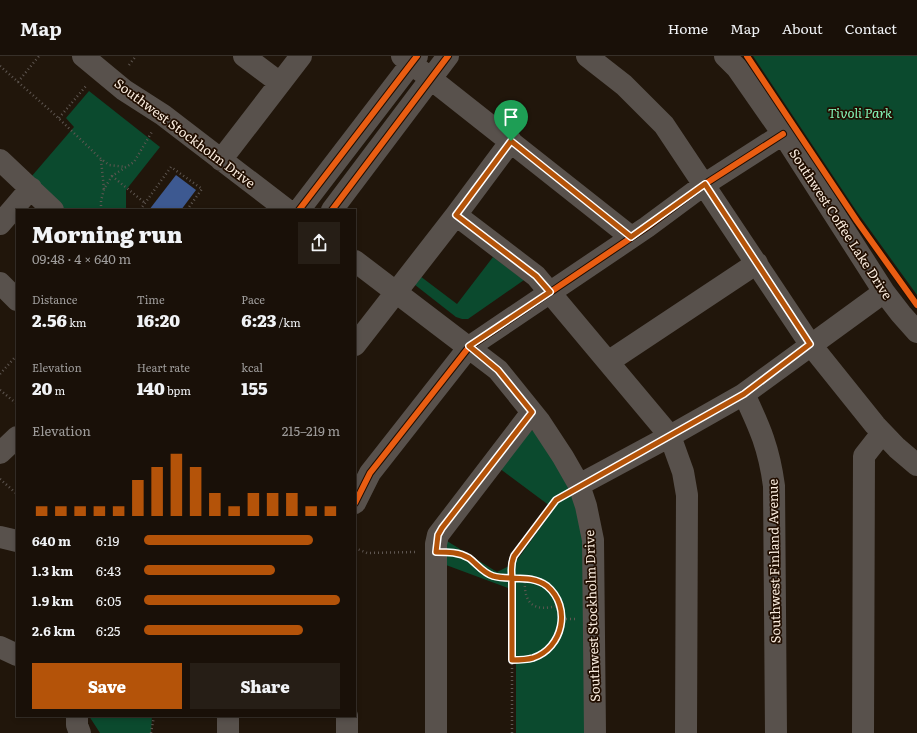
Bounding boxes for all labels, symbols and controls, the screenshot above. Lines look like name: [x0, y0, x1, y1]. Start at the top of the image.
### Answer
text: Map: [20, 14, 62, 42]
text: Home: [668, 18, 708, 38]
text: Map: [730, 18, 760, 38]
text: About: [782, 18, 823, 38]
text: Contact: [845, 18, 897, 38]
street label: Southwest Stockholm Drive: [111, 73, 260, 192]
pin: [494, 100, 528, 141]
park label: Tivoli Park: [828, 103, 893, 122]
icon: arrive: [500, 106, 522, 128]
street label: Southwest Coffee Lake Drive: [785, 145, 898, 303]
text: Morning run: [32, 217, 182, 250]
button: share: [298, 222, 340, 264]
text: 09:48 · 4 × 640 m: [32, 249, 131, 268]
text: Distance: [32, 291, 77, 307]
text: Time: [137, 291, 165, 307]
text: Pace: [241, 291, 265, 307]
text: 2.56: [32, 307, 67, 332]
text: 16:20: [137, 307, 180, 332]
text: 6:23: [241, 307, 276, 332]
text: km: [67, 314, 87, 330]
text: /km: [276, 314, 301, 330]
text: Elevation: [32, 359, 82, 375]
text: Heart rate: [137, 359, 190, 375]
text: kcal: [241, 359, 263, 375]
text: 20: [32, 375, 52, 400]
text: 140: [137, 375, 165, 400]
text: 155: [241, 375, 268, 400]
text: m: [52, 382, 65, 398]
text: bpm: [165, 382, 191, 398]
text: Elevation: [32, 421, 91, 440]
text: 215–219 m: [282, 421, 340, 440]
street label: Southwest Finland Avenue: [763, 478, 784, 643]
street label: Southwest Stockholm Drive: [579, 529, 604, 702]
text: 640 m: [32, 531, 71, 550]
text: 6:19: [96, 531, 119, 550]
text: 1.3 km: [32, 561, 73, 580]
text: 6:43: [96, 561, 121, 580]
text: 1.9 km: [32, 591, 73, 610]
text: 6:05: [96, 591, 121, 610]
text: 2.6 km: [32, 621, 75, 640]
text: 6:25: [96, 621, 120, 640]
button: Save: [32, 663, 182, 709]
button: Share: [190, 663, 340, 709]

